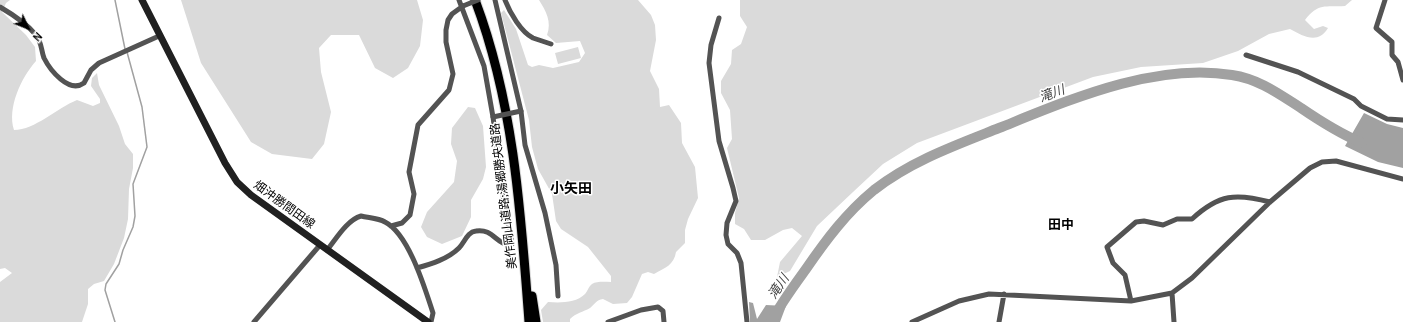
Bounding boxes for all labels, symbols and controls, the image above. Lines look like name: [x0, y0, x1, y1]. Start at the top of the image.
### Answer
north arrow: [8, 8, 48, 48]
text: N: [30, 29, 45, 44]
water label: 滝川: [1037, 82, 1067, 106]
street label: 美作岡山道路;湯郷勝央道路: [488, 122, 520, 270]
street label: 畑沖勝間田線: [251, 178, 317, 232]
district label: 小矢田: [550, 181, 592, 197]
district label: 田中: [1048, 217, 1074, 233]
water label: 滝川: [765, 272, 793, 302]

